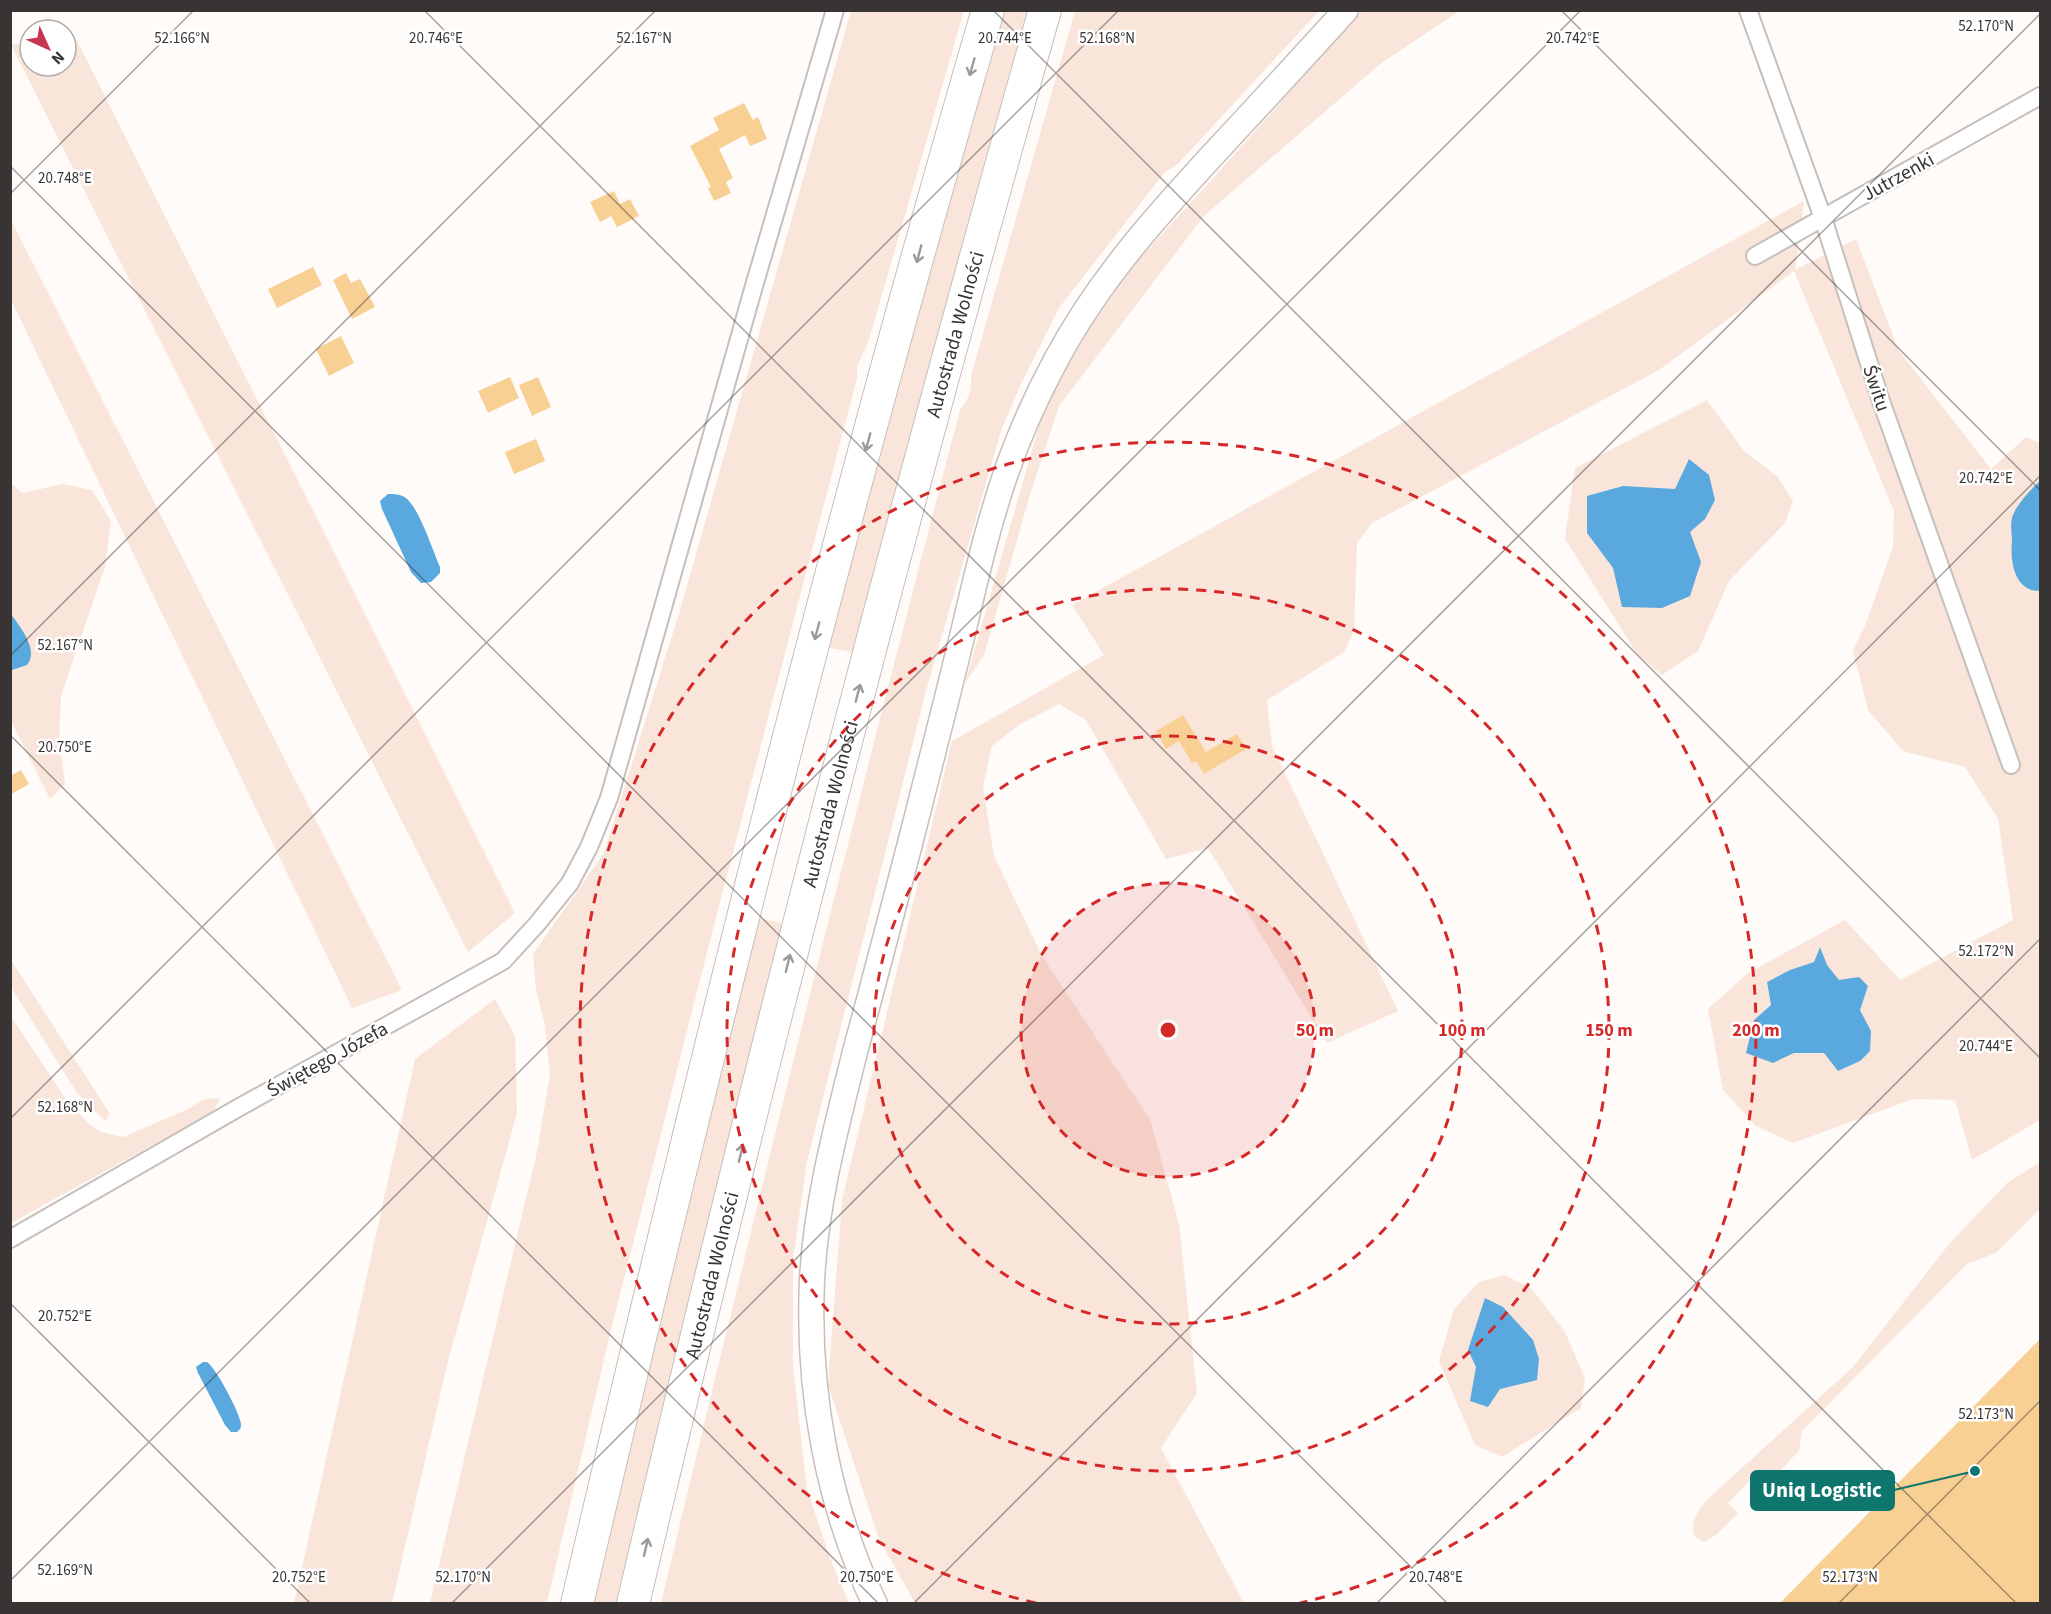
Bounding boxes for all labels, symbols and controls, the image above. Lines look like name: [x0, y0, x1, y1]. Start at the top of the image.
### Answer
text: 52.170°N: [1958, 16, 2014, 37]
north arrow: [18, 18, 78, 78]
text: 52.166°N: [154, 28, 210, 49]
text: 20.746°E: [409, 28, 463, 49]
text: 52.167°N: [616, 28, 672, 49]
text: 20.744°E: [978, 28, 1032, 49]
text: 52.168°N: [1079, 28, 1135, 49]
text: 20.742°E: [1546, 28, 1600, 49]
text: N: [46, 46, 69, 69]
one-way arrow: [966, 57, 977, 76]
street label: Jutrzenki: [1858, 146, 1939, 208]
text: 20.748°E: [38, 168, 92, 189]
one-way arrow: [913, 245, 925, 264]
street label: Autostrada Wolności: [920, 248, 992, 421]
street label: Świtu: [1855, 361, 1897, 415]
one-way arrow: [862, 433, 873, 452]
text: 20.742°E: [1959, 468, 2013, 489]
one-way arrow: [811, 621, 823, 640]
text: 52.167°N: [37, 635, 93, 656]
one-way arrow: [852, 684, 864, 703]
street label: Autostrada Wolności: [796, 718, 866, 891]
text: 20.750°E: [38, 737, 92, 758]
text: 52.172°N: [1958, 941, 2014, 962]
one-way arrow: [782, 954, 794, 973]
street label: Świętego Józefa: [262, 1015, 393, 1105]
text: 50 m: [1296, 1018, 1334, 1043]
text: 100 m: [1438, 1018, 1486, 1043]
text: 150 m: [1585, 1018, 1633, 1043]
text: 200 m: [1732, 1018, 1780, 1043]
centre of rings: [1158, 1020, 1178, 1040]
text: 20.744°E: [1959, 1036, 2013, 1057]
text: 52.168°N: [37, 1097, 93, 1118]
one-way arrow: [736, 1144, 748, 1163]
street label: Autostrada Wolności: [679, 1189, 746, 1362]
text: 20.752°E: [38, 1306, 92, 1327]
text: 52.173°N: [1958, 1404, 2014, 1425]
callout: Uniq Logistic: [1751, 1471, 1894, 1510]
text: Uniq Logistic: [1762, 1475, 1882, 1505]
one-way arrow: [641, 1537, 652, 1557]
text: 52.169°N: [37, 1560, 93, 1581]
text: 20.752°E: [272, 1567, 326, 1588]
text: 52.170°N: [435, 1567, 491, 1588]
text: 20.750°E: [840, 1567, 894, 1588]
text: 20.748°E: [1409, 1567, 1463, 1588]
text: 52.173°N: [1822, 1567, 1878, 1588]

